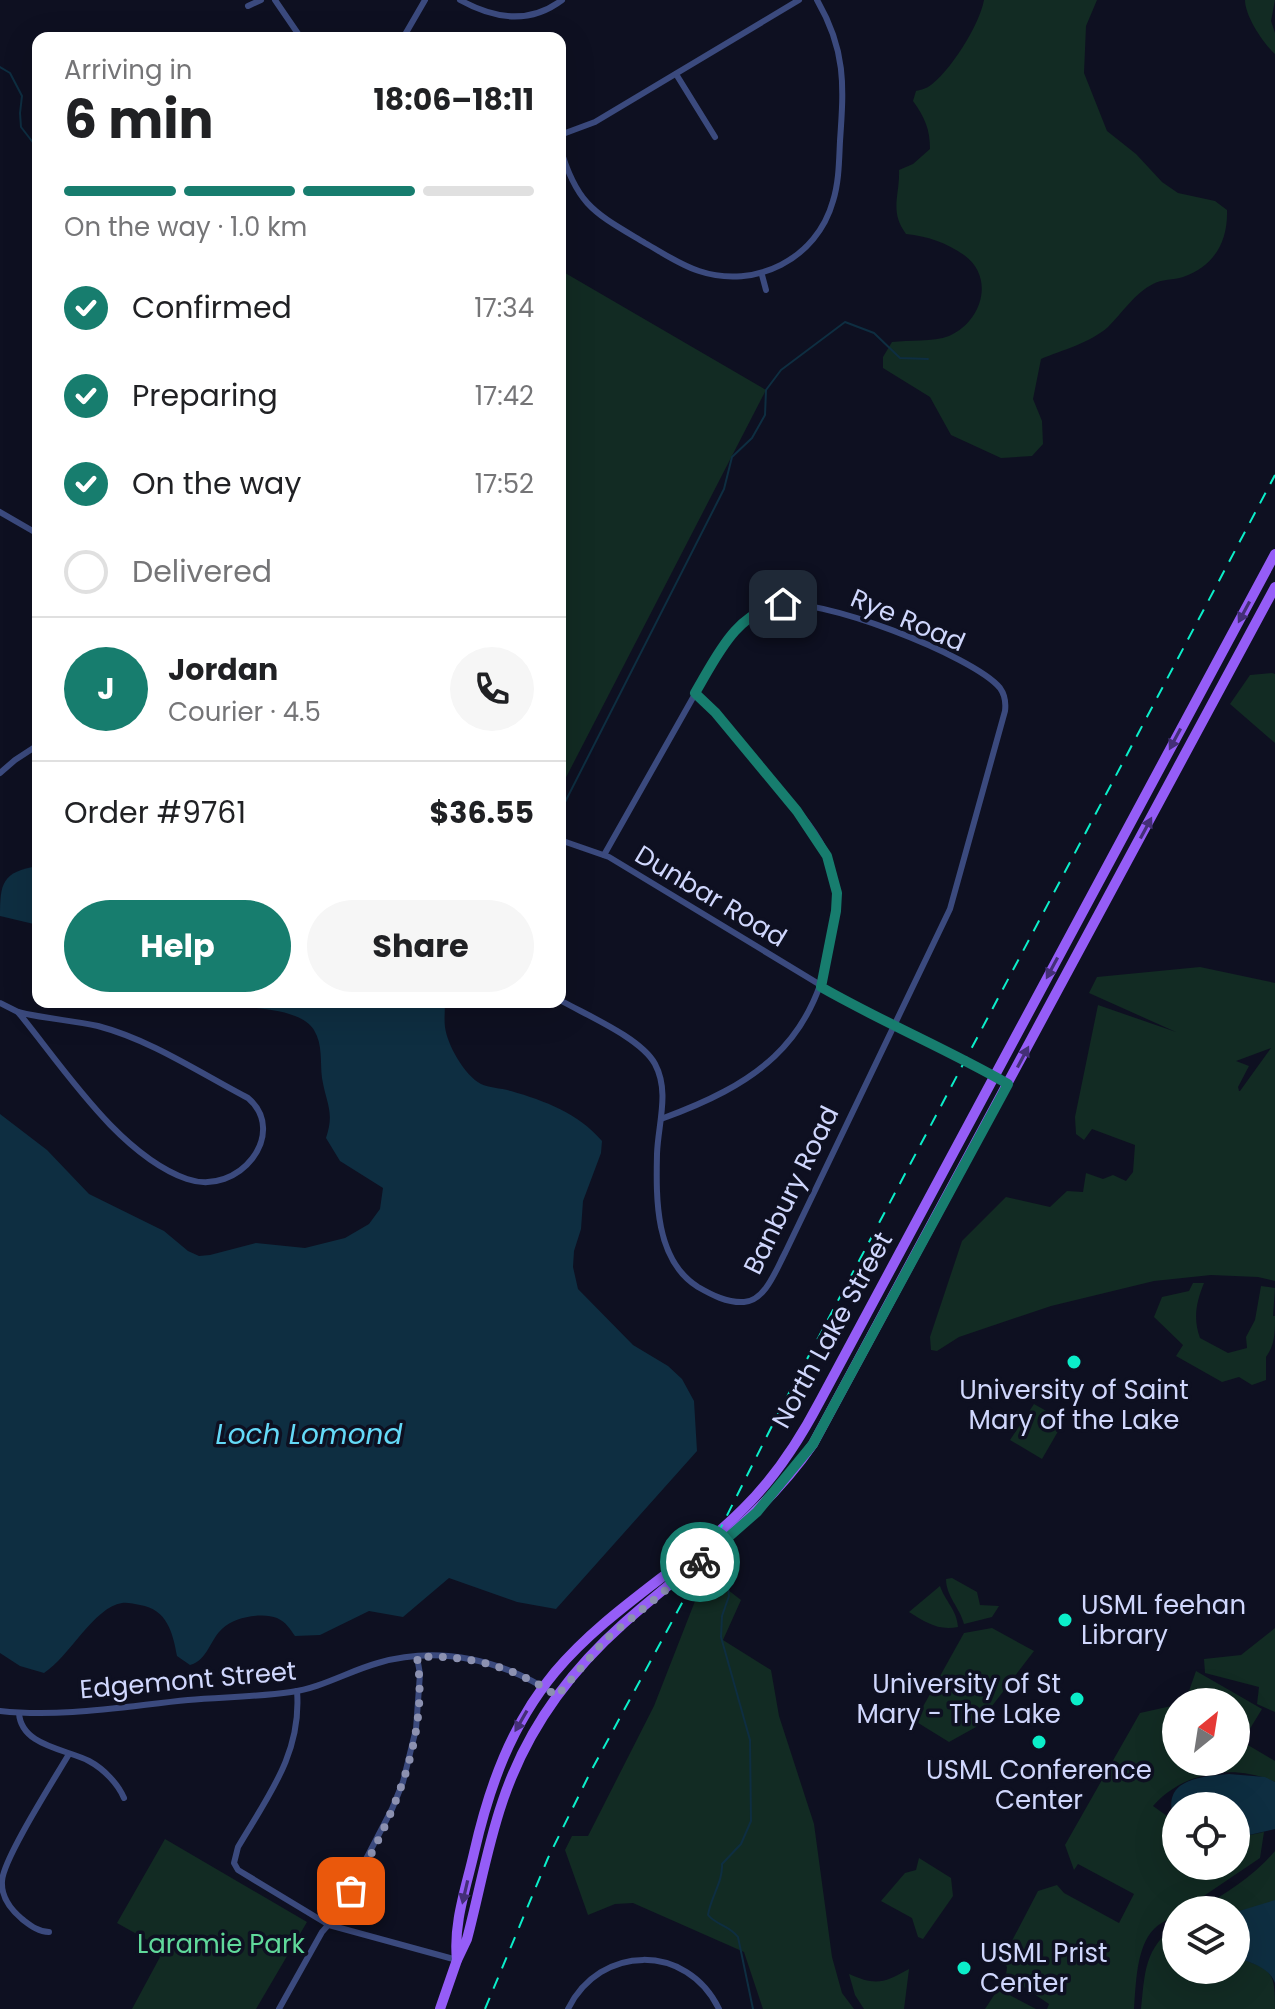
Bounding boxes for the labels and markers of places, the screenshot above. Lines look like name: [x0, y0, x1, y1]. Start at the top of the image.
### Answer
pin: [749, 570, 817, 638]
marker: University of Saint Mary of the Lake: [1065, 1353, 1083, 1371]
place label: University of Saint Mary of the Lake: [959, 1372, 1189, 1438]
place label: USML feehan Library: [1081, 1587, 1246, 1653]
marker: USML feehan Library: [1056, 1611, 1074, 1629]
place label: University of St Mary - The Lake: [856, 1666, 1061, 1732]
marker: University of St Mary - The Lake: [1068, 1690, 1086, 1708]
marker: USML Conference Center: [1030, 1733, 1048, 1751]
place label: USML Conference Center: [926, 1752, 1152, 1818]
pin: [317, 1857, 385, 1925]
place label: USML Prist Center: [980, 1935, 1108, 2001]
marker: USML Prist Center: [955, 1959, 973, 1977]

